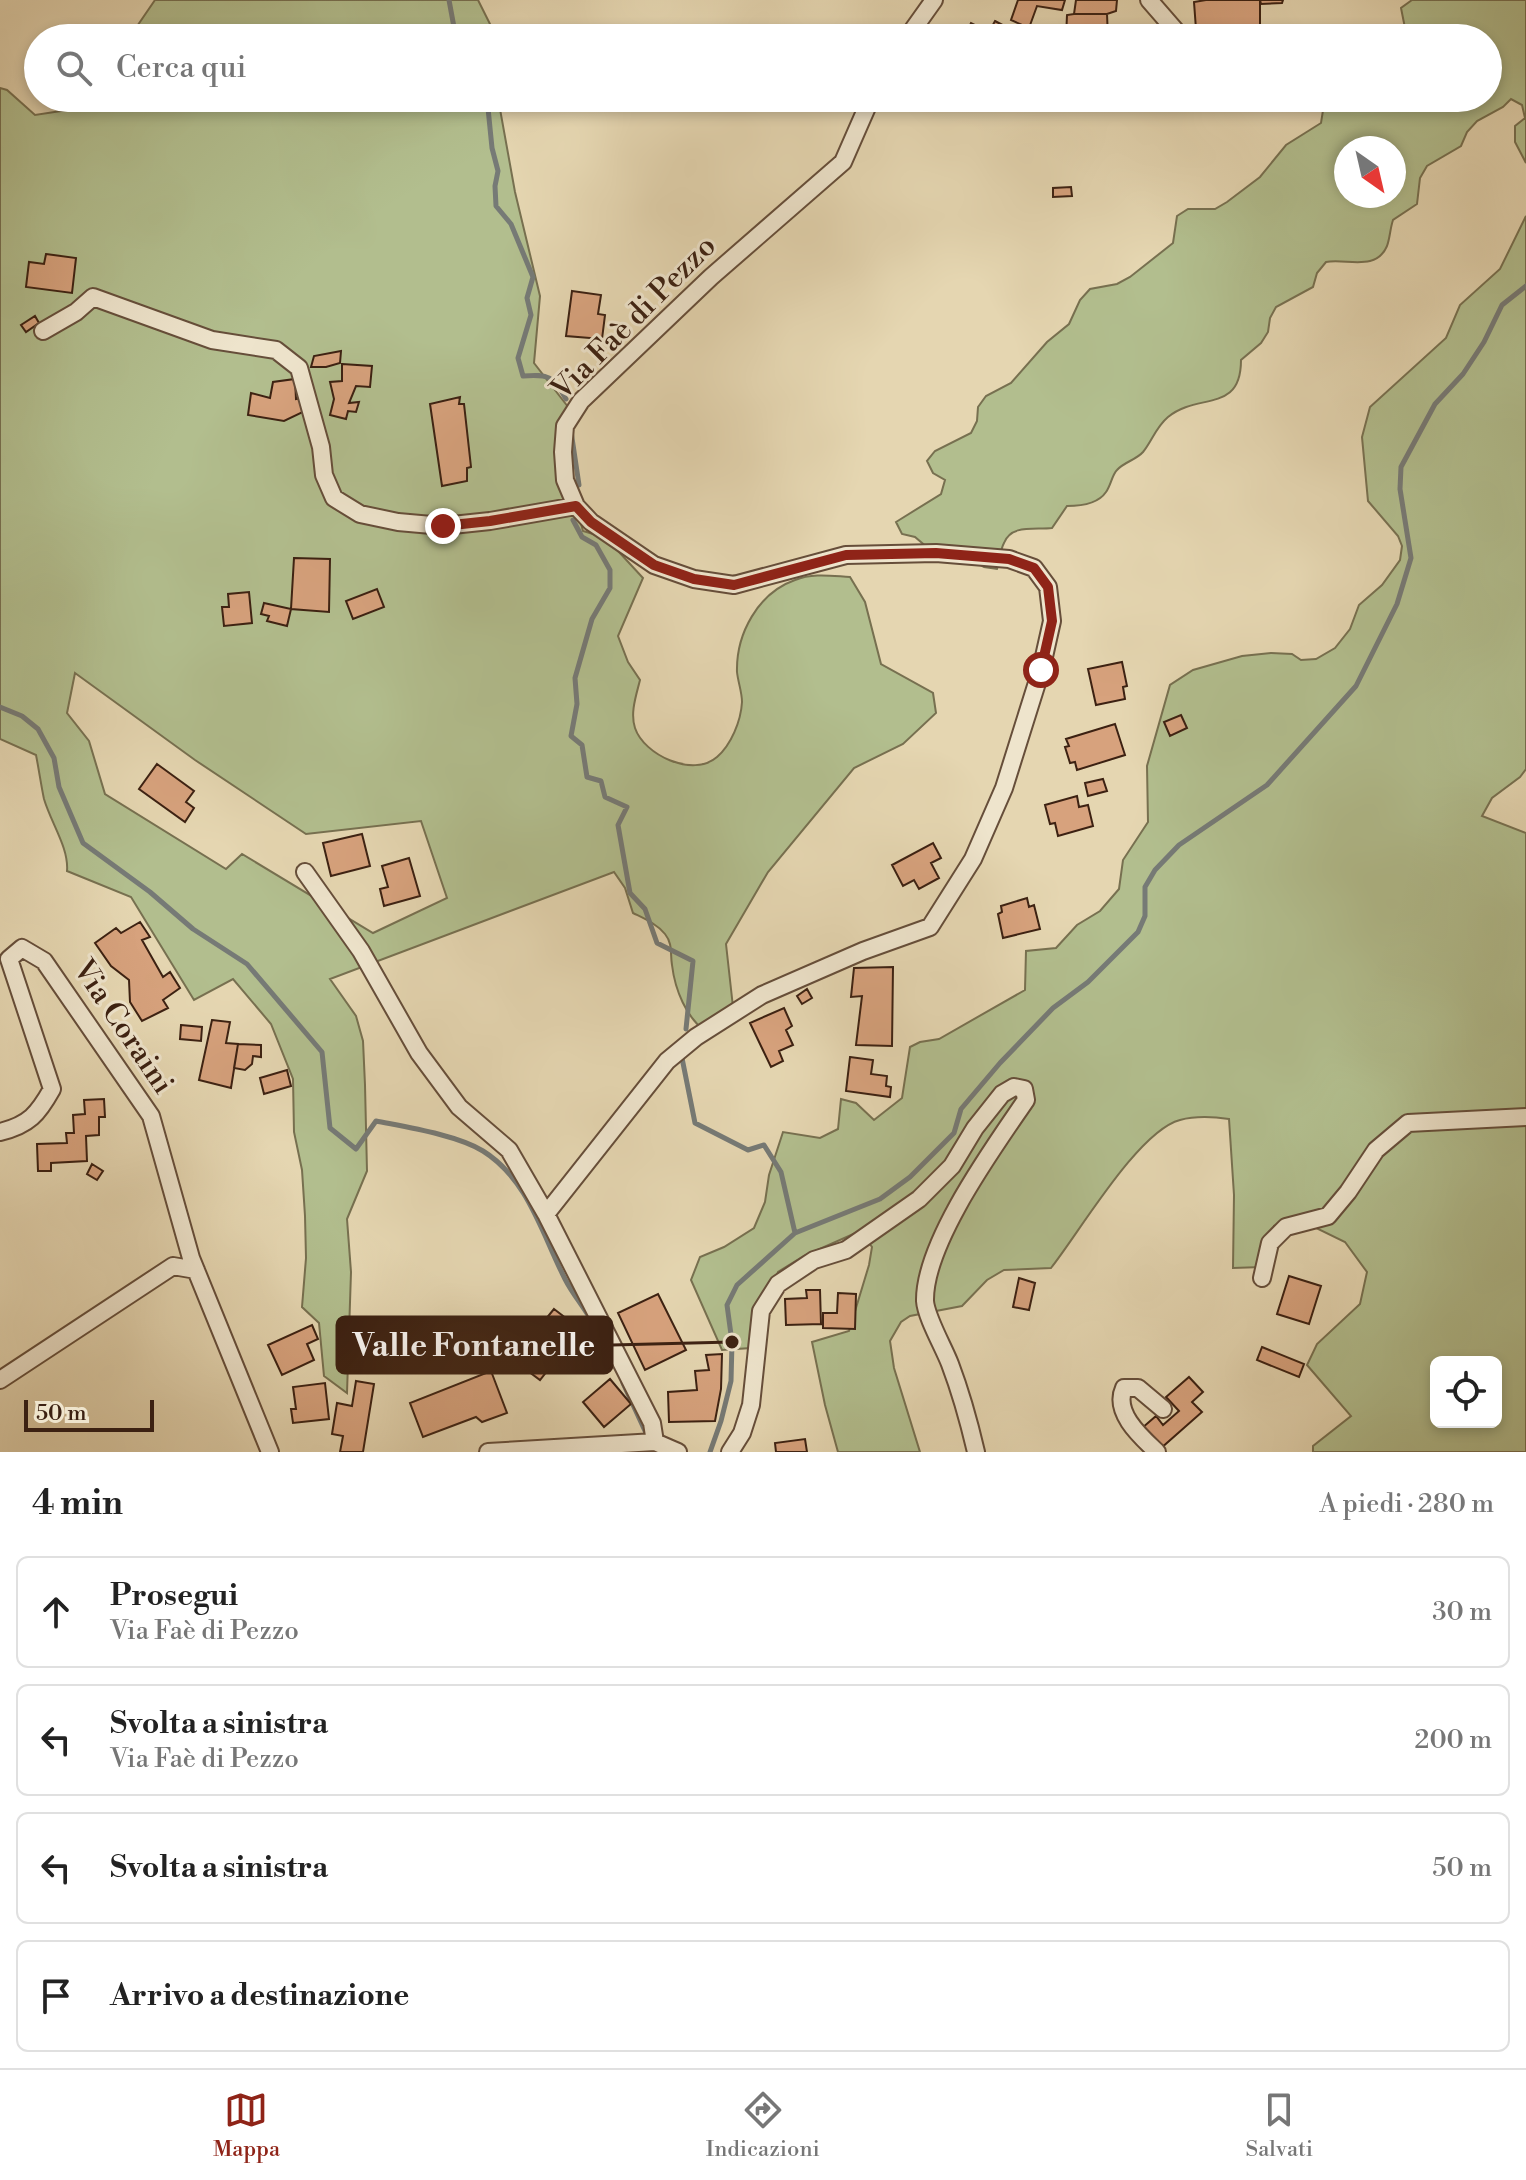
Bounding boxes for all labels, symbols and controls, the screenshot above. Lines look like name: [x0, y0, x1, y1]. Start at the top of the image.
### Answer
search box: [24, 24, 1502, 112]
icon: search: [52, 46, 96, 90]
text: Cerca qui: [116, 49, 246, 87]
north arrow: [1334, 136, 1406, 208]
street label: Via Faè di Pezzo: [543, 228, 724, 409]
route end: [425, 508, 461, 544]
route start: [1023, 652, 1059, 688]
street label: Via Coraini: [64, 952, 182, 1102]
callout: Valle Fontanelle: [337, 1317, 612, 1373]
text: Valle Fontanelle: [352, 1326, 595, 1366]
map controls: [1430, 1356, 1502, 1428]
button: locate: [1430, 1356, 1502, 1428]
scale bar: [24, 1396, 154, 1432]
text: 50 m: [36, 1400, 87, 1427]
text: 4 min: [32, 1483, 123, 1525]
text: A piedi · 280 m: [1320, 1488, 1494, 1520]
text: Prosegui: [110, 1577, 238, 1615]
icon: ahead: [34, 1590, 78, 1634]
text: 30 m: [1432, 1596, 1492, 1628]
text: Via Faè di Pezzo: [110, 1615, 299, 1647]
text: Svolta a sinistra: [110, 1705, 328, 1743]
icon: left: [34, 1718, 78, 1762]
text: 200 m: [1415, 1724, 1492, 1756]
text: Via Faè di Pezzo: [110, 1743, 299, 1775]
icon: left: [34, 1846, 78, 1890]
text: Svolta a sinistra: [110, 1849, 328, 1887]
text: 50 m: [1432, 1852, 1492, 1884]
icon: arrive: [34, 1974, 78, 2018]
text: Arrivo a destinazione: [110, 1977, 409, 2015]
tab: Mappa: [213, 2088, 280, 2163]
tab: Indicazioni: [706, 2088, 820, 2163]
tab: Salvati: [1246, 2088, 1313, 2163]

